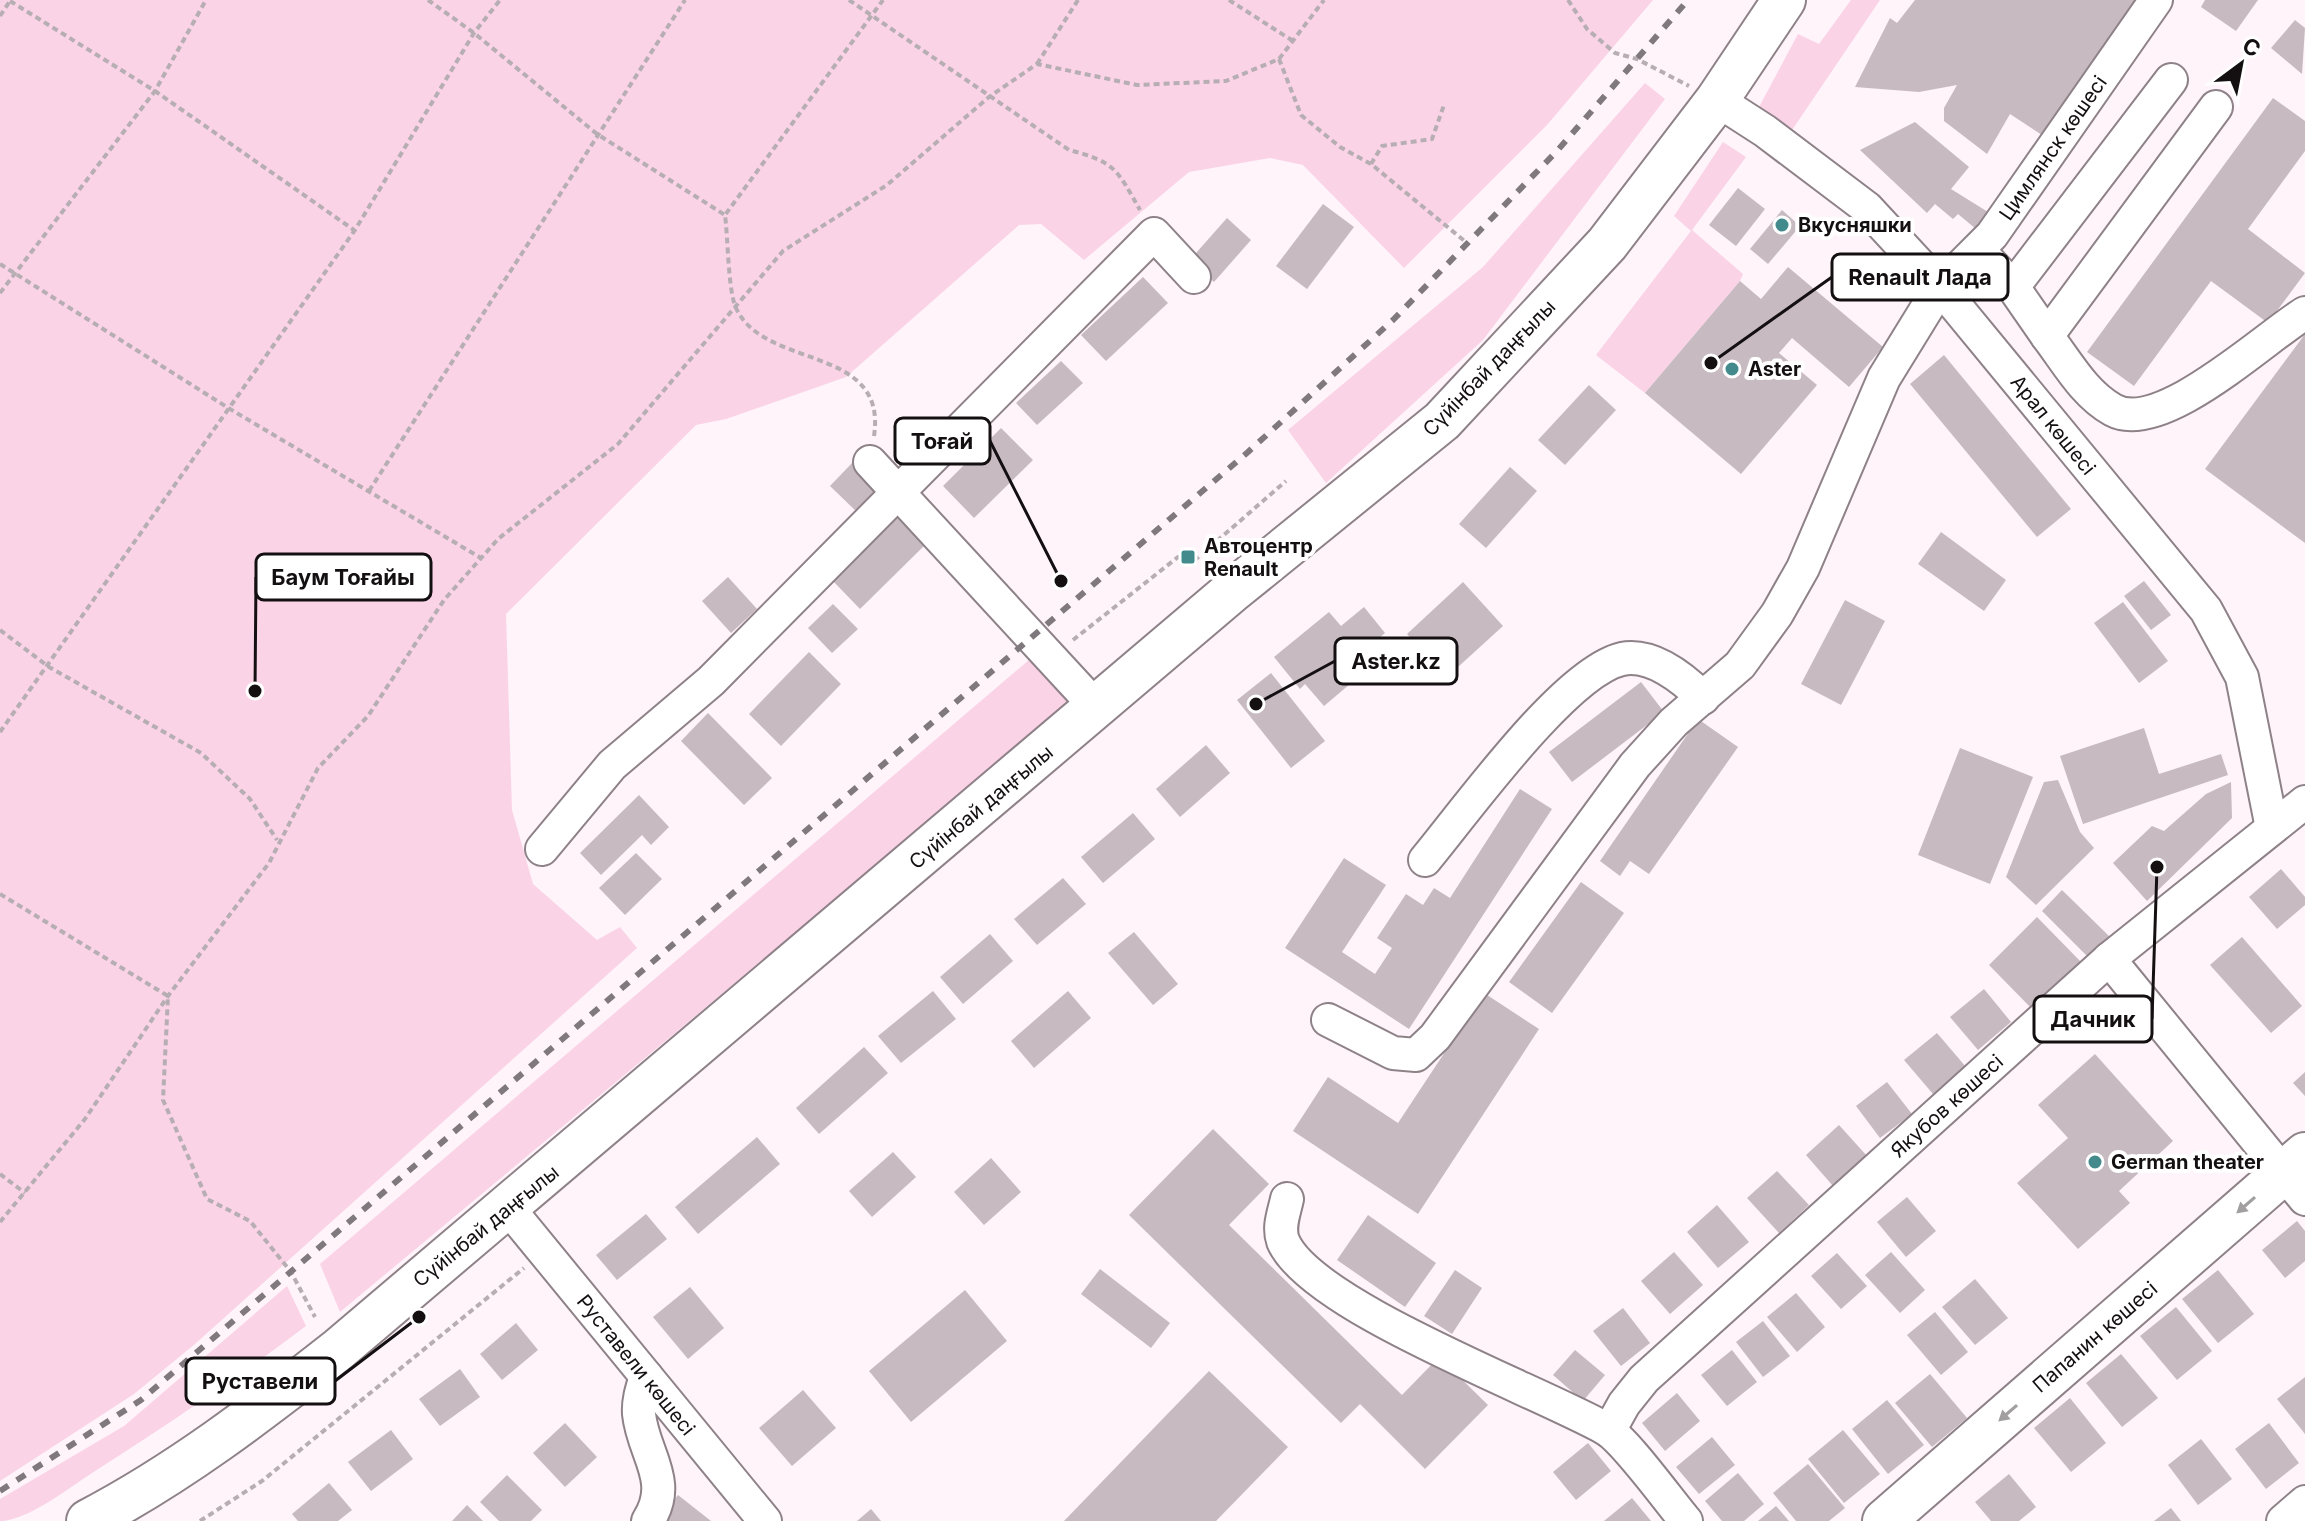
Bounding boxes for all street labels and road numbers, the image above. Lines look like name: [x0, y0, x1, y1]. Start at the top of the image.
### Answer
street label: Цимлянск көшесі: [1994, 71, 2112, 225]
street label: Сүйінбай даңғылы: [1418, 295, 1560, 441]
street label: Арал көшесі: [2005, 370, 2101, 480]
street label: Сүйінбай даңғылы: [904, 740, 1058, 874]
street label: Якубов көшесі: [1886, 1049, 2008, 1163]
street label: Сүйінбай даңғылы: [408, 1160, 564, 1292]
street label: Папанин көшесі: [2028, 1276, 2162, 1398]
street label: Руставели көшесі: [572, 1290, 700, 1440]

